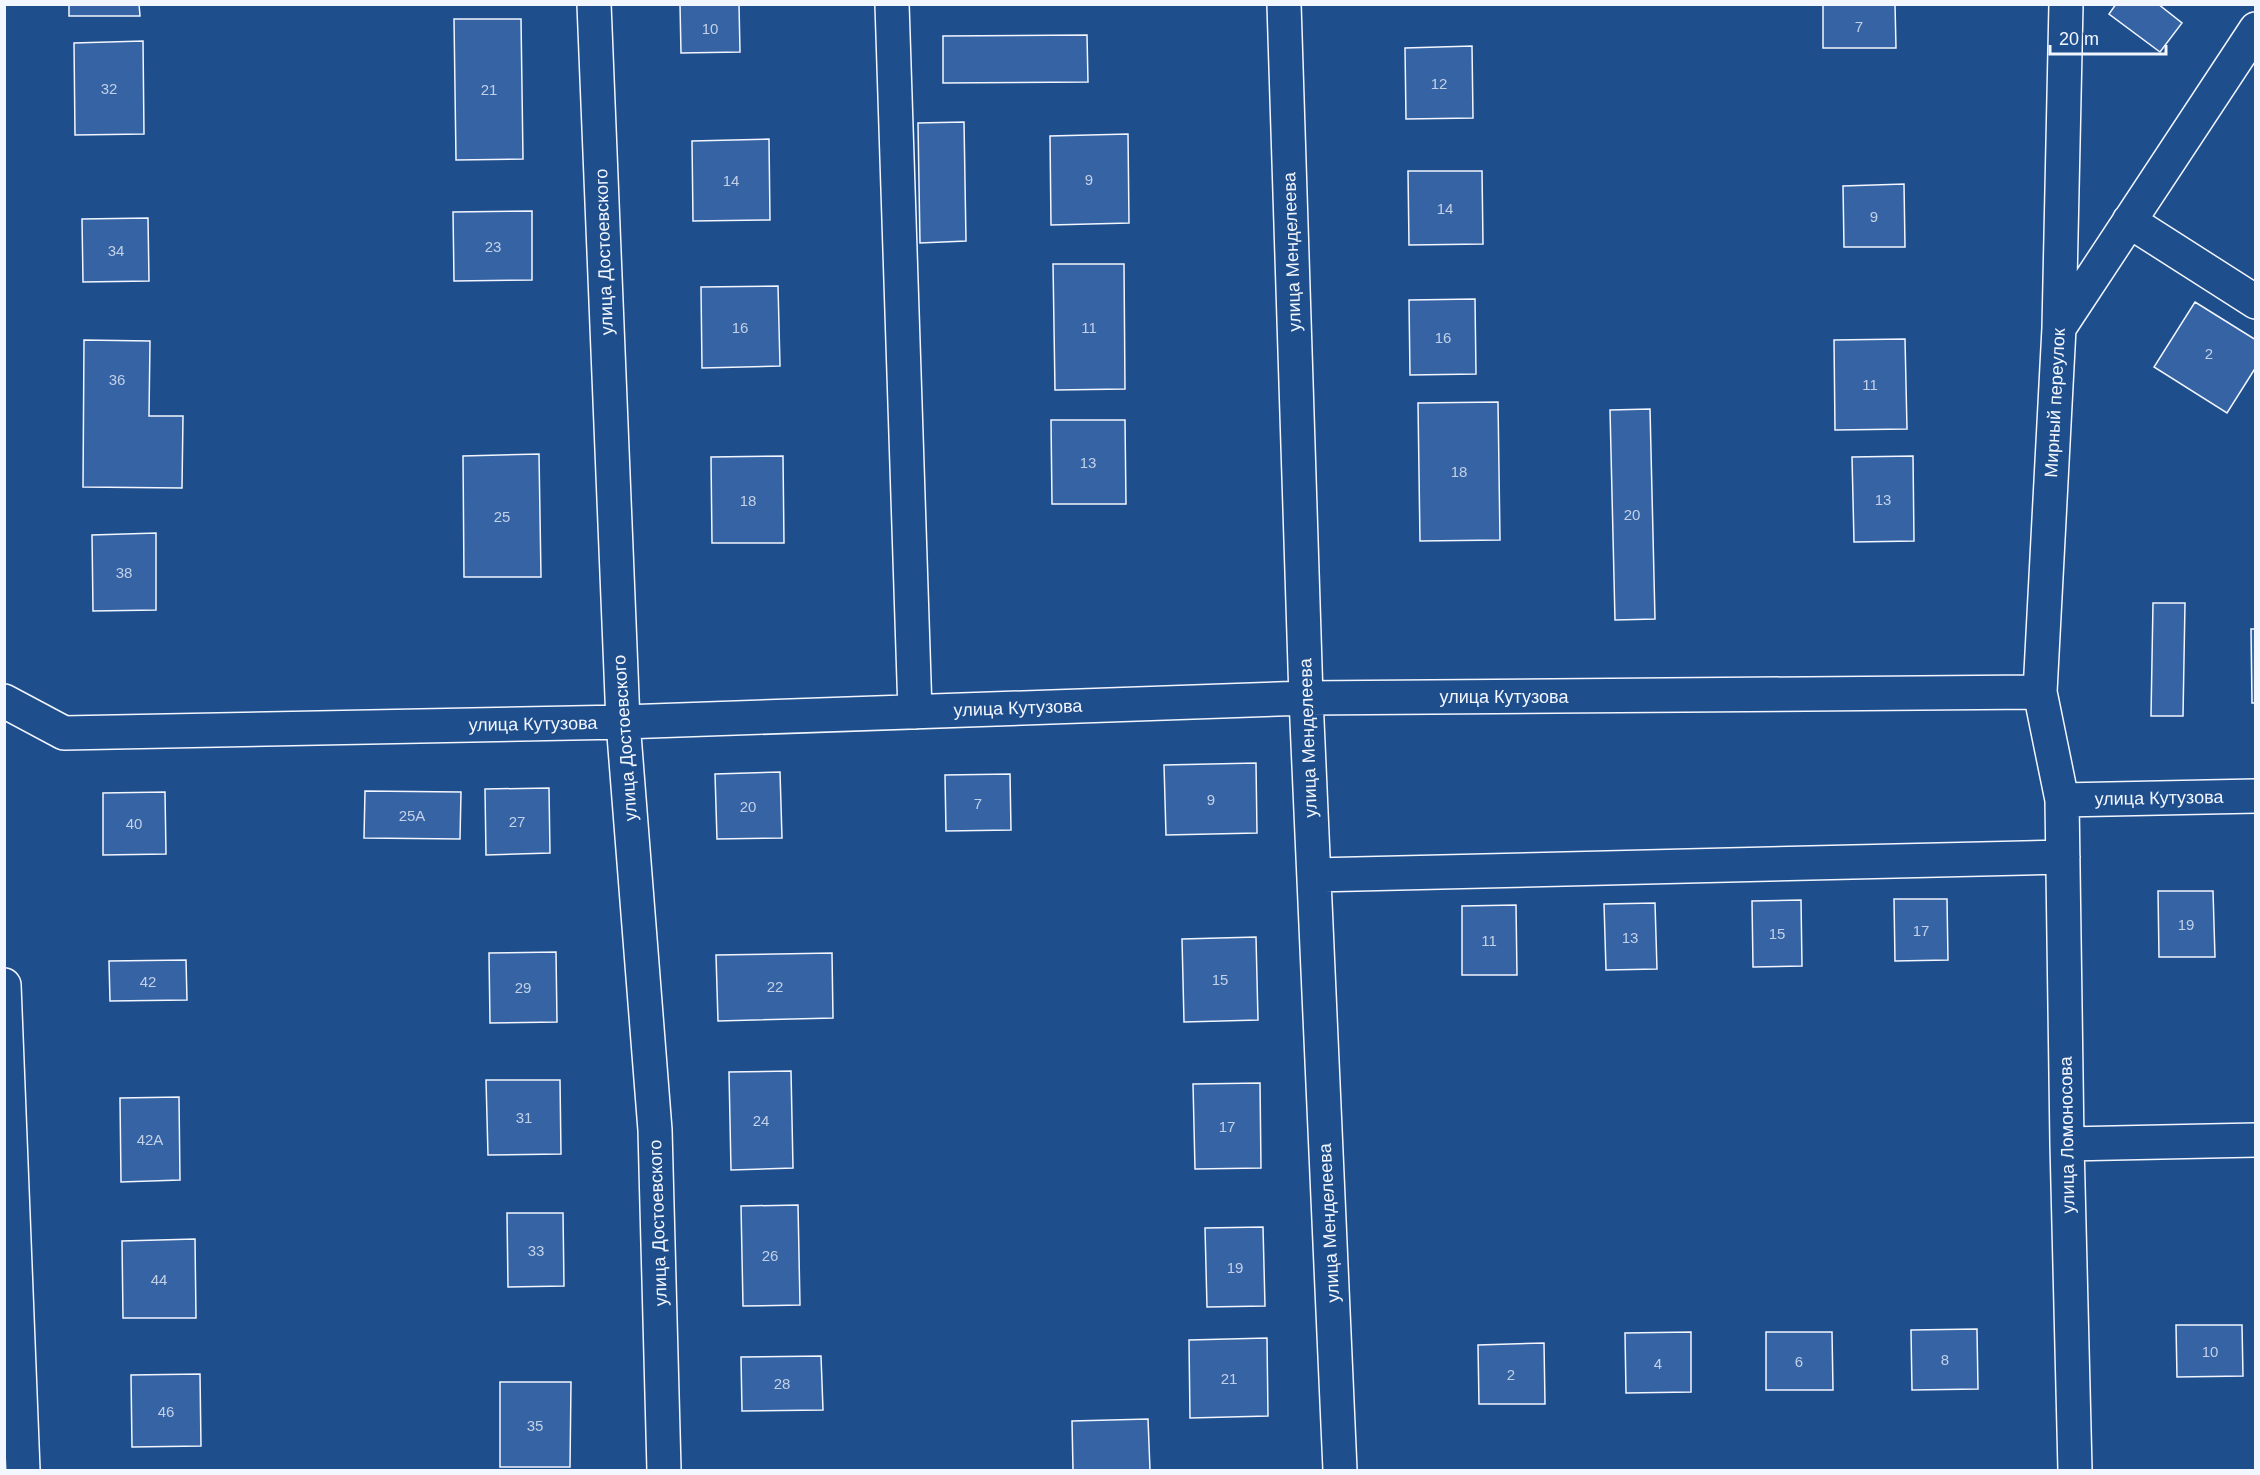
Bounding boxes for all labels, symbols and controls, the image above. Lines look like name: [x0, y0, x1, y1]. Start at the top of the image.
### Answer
house number: 7: [1855, 18, 1863, 35]
scale bar: [2050, 18, 2166, 56]
house number: 10: [702, 20, 718, 37]
text: 20 m: [2059, 29, 2099, 49]
house number: 12: [1431, 75, 1447, 92]
house number: 32: [101, 80, 117, 97]
house number: 21: [481, 81, 497, 98]
street label: улица Достоевского: [591, 168, 617, 336]
house number: 9: [1085, 171, 1093, 188]
street label: улица Менделеева: [1279, 171, 1305, 332]
house number: 14: [723, 172, 739, 189]
house number: 14: [1437, 200, 1453, 217]
house number: 9: [1870, 208, 1878, 225]
house number: 23: [485, 238, 501, 255]
house number: 34: [108, 242, 124, 259]
house number: 16: [732, 319, 748, 336]
house number: 11: [1081, 319, 1097, 336]
street label: Мирный переулок: [2041, 328, 2069, 478]
house number: 16: [1435, 329, 1451, 346]
house number: 2: [2205, 345, 2213, 362]
house number: 36: [109, 371, 125, 388]
house number: 11: [1862, 376, 1878, 393]
house number: 13: [1080, 454, 1096, 471]
house number: 18: [1451, 463, 1467, 480]
house number: 13: [1875, 491, 1891, 508]
house number: 18: [740, 492, 756, 509]
house number: 20: [1624, 506, 1640, 523]
house number: 25: [494, 508, 510, 525]
house number: 38: [116, 564, 132, 581]
street label: улица Достоевского: [609, 654, 641, 822]
street label: улица Менделеева: [1295, 657, 1321, 818]
street label: улица Кутузова: [1440, 687, 1569, 707]
street label: улица Кутузова: [953, 696, 1084, 720]
street label: улица Кутузова: [468, 713, 599, 735]
street label: улица Кутузова: [2094, 787, 2225, 809]
house number: 9: [1207, 791, 1215, 808]
house number: 7: [974, 795, 982, 812]
house number: 20: [740, 798, 756, 815]
house number: 25А: [399, 807, 425, 824]
house number: 27: [509, 813, 525, 830]
house number: 40: [126, 815, 142, 832]
house number: 19: [2178, 916, 2194, 933]
house number: 17: [1913, 922, 1929, 939]
house number: 15: [1769, 925, 1785, 942]
house number: 13: [1622, 929, 1638, 946]
house number: 11: [1481, 932, 1497, 949]
house number: 15: [1212, 971, 1228, 988]
house number: 42: [140, 973, 156, 990]
house number: 22: [767, 978, 783, 995]
house number: 29: [515, 979, 531, 996]
street label: улица Ломоносова: [2056, 1055, 2078, 1214]
house number: 31: [516, 1109, 532, 1126]
house number: 24: [753, 1112, 769, 1129]
house number: 17: [1219, 1118, 1235, 1135]
house number: 42А: [137, 1131, 163, 1148]
street label: улица Достоевского: [645, 1139, 671, 1307]
street label: улица Менделеева: [1315, 1142, 1343, 1303]
house number: 33: [528, 1242, 544, 1259]
house number: 26: [762, 1247, 778, 1264]
house number: 19: [1227, 1259, 1243, 1276]
house number: 44: [151, 1271, 167, 1288]
house number: 10: [2202, 1343, 2218, 1360]
house number: 8: [1941, 1351, 1949, 1368]
house number: 6: [1795, 1353, 1803, 1370]
house number: 4: [1654, 1355, 1662, 1372]
house number: 2: [1507, 1366, 1515, 1383]
house number: 21: [1221, 1370, 1237, 1387]
house number: 28: [774, 1375, 790, 1392]
house number: 46: [158, 1403, 174, 1420]
house number: 35: [527, 1417, 543, 1434]

